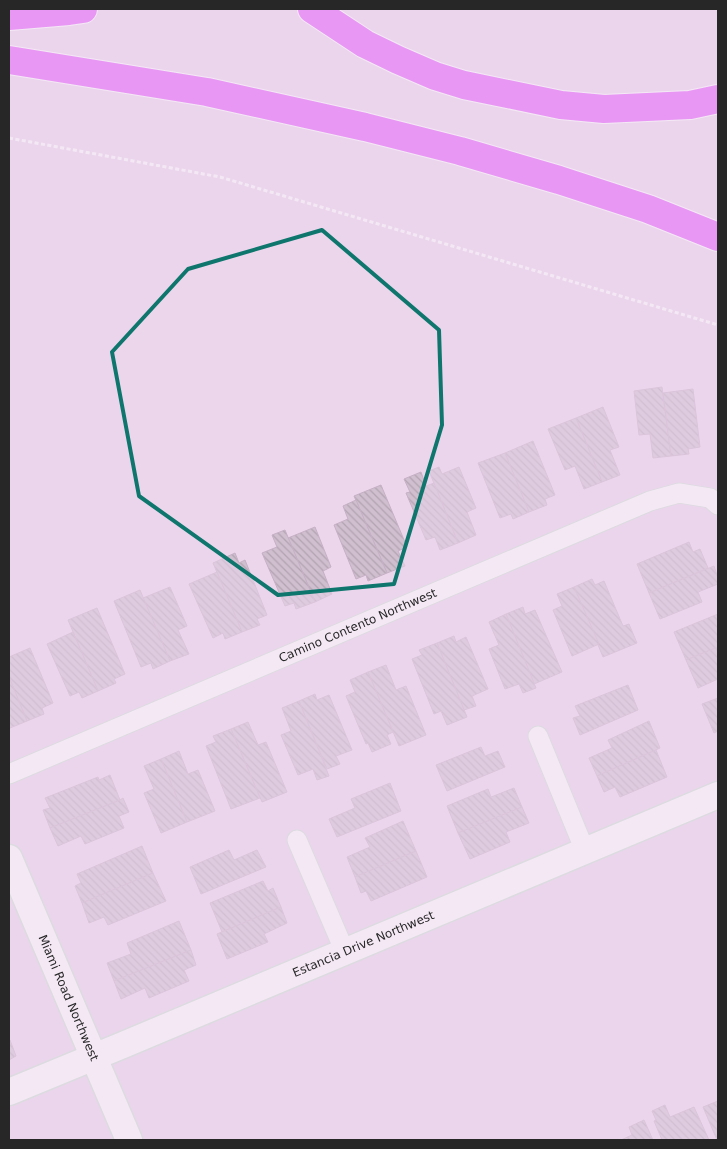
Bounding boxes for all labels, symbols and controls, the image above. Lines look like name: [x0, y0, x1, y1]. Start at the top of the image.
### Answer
street label: Camino Contento Northwest: [277, 586, 439, 665]
street label: Estancia Drive Northwest: [290, 908, 437, 980]
street label: Miami Road Northwest: [36, 933, 102, 1063]

